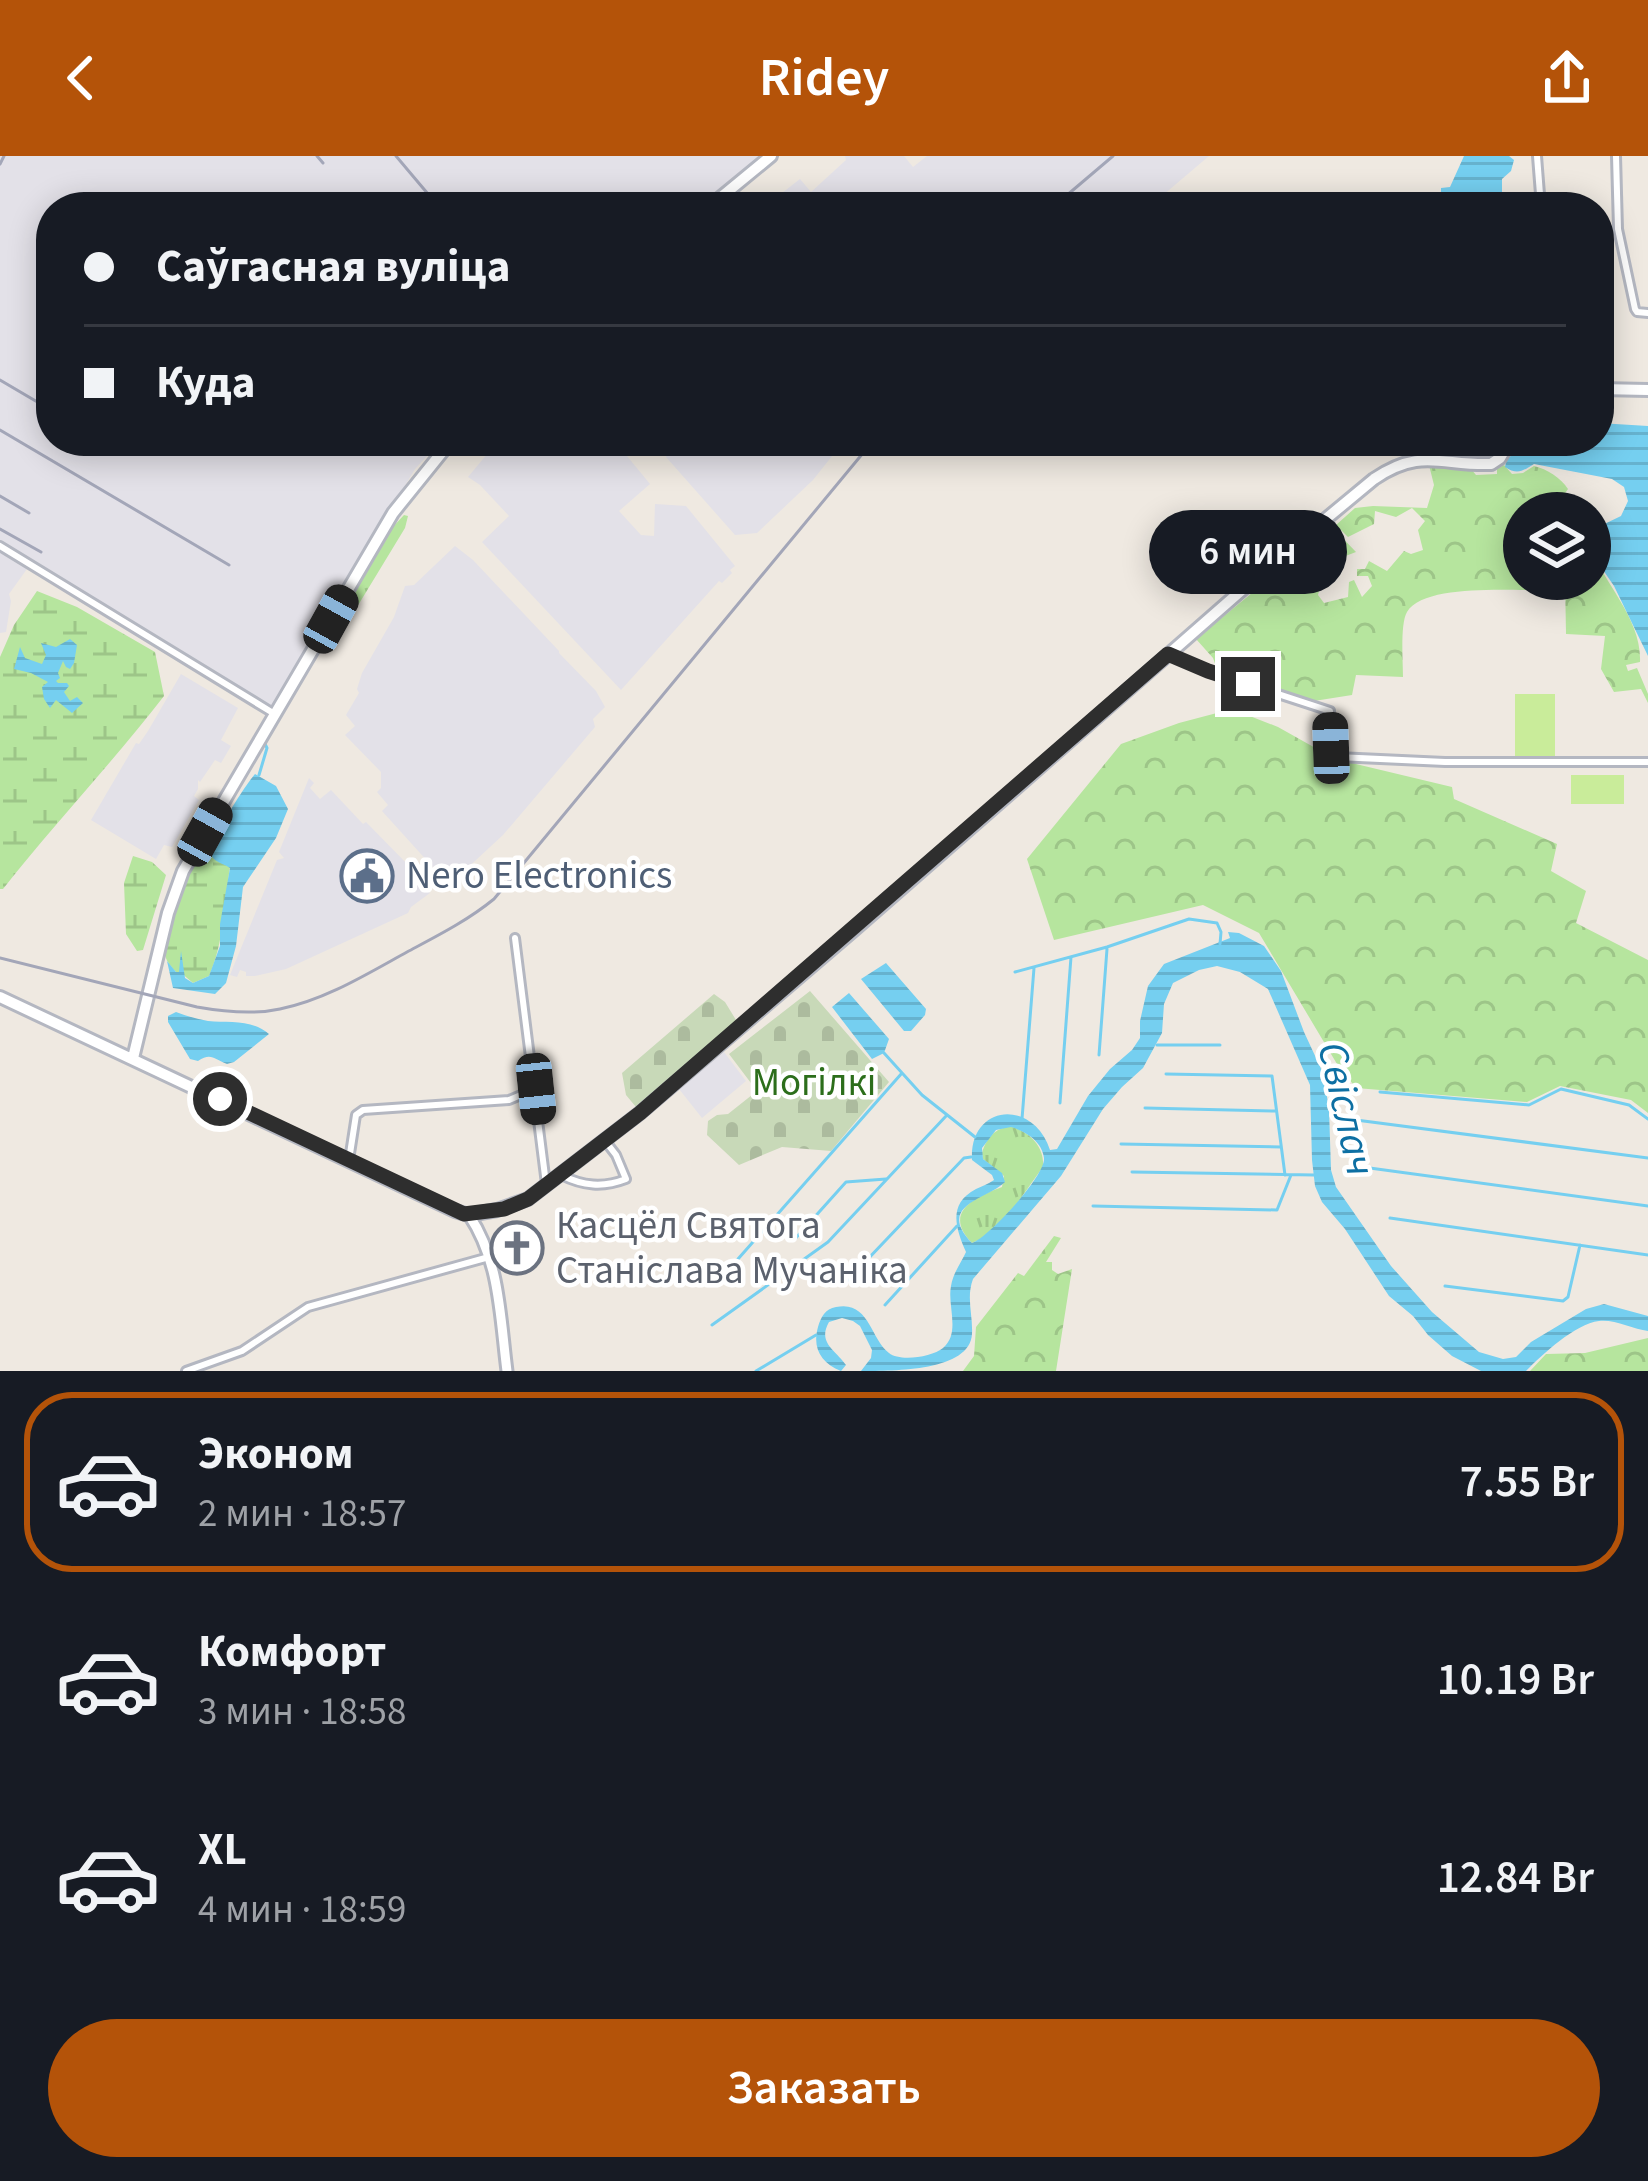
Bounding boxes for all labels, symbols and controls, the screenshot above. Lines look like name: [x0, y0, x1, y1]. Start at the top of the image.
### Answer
text: Ridey: [759, 40, 889, 117]
icon: back: [48, 45, 114, 111]
icon: share: [1534, 45, 1600, 111]
text: Саўгасная вуліца: [156, 235, 510, 299]
text: Куда: [156, 351, 256, 415]
map controls: [1503, 492, 1611, 600]
button: layers: [1503, 492, 1611, 600]
callout: 6 мин: [1149, 510, 1347, 594]
text: 6 мин: [1199, 524, 1297, 580]
car: [298, 579, 364, 659]
route end: [1221, 657, 1275, 711]
car: [1312, 711, 1350, 785]
car: [172, 792, 238, 872]
public building icon: Nero Electronics: [339, 848, 395, 904]
place label: Nero Electronics: [406, 848, 672, 904]
water label: Свіслач: [1302, 1036, 1390, 1182]
car: [514, 1051, 558, 1127]
park label: Могілкі: [752, 1055, 876, 1111]
route start: [193, 1072, 247, 1126]
place label: Касцёл Святога Станіслава Мучаніка: [556, 1198, 908, 1299]
church icon: Касцёл Святога Станіслава Мучаніка: [489, 1220, 545, 1276]
text: Эконом: [198, 1422, 354, 1486]
icon: car: [54, 1428, 162, 1536]
text: 7.55 Br: [1460, 1450, 1594, 1514]
text: 2 мин · 18:57: [198, 1486, 406, 1542]
text: Комфорт: [198, 1620, 386, 1684]
icon: car: [54, 1626, 162, 1734]
text: 10.19 Br: [1437, 1648, 1594, 1712]
text: 3 мин · 18:58: [198, 1684, 406, 1740]
text: XL: [198, 1818, 247, 1882]
icon: car: [54, 1824, 162, 1932]
text: 12.84 Br: [1437, 1846, 1594, 1910]
text: 4 мин · 18:59: [198, 1882, 406, 1938]
button: Заказать: [48, 2019, 1600, 2157]

